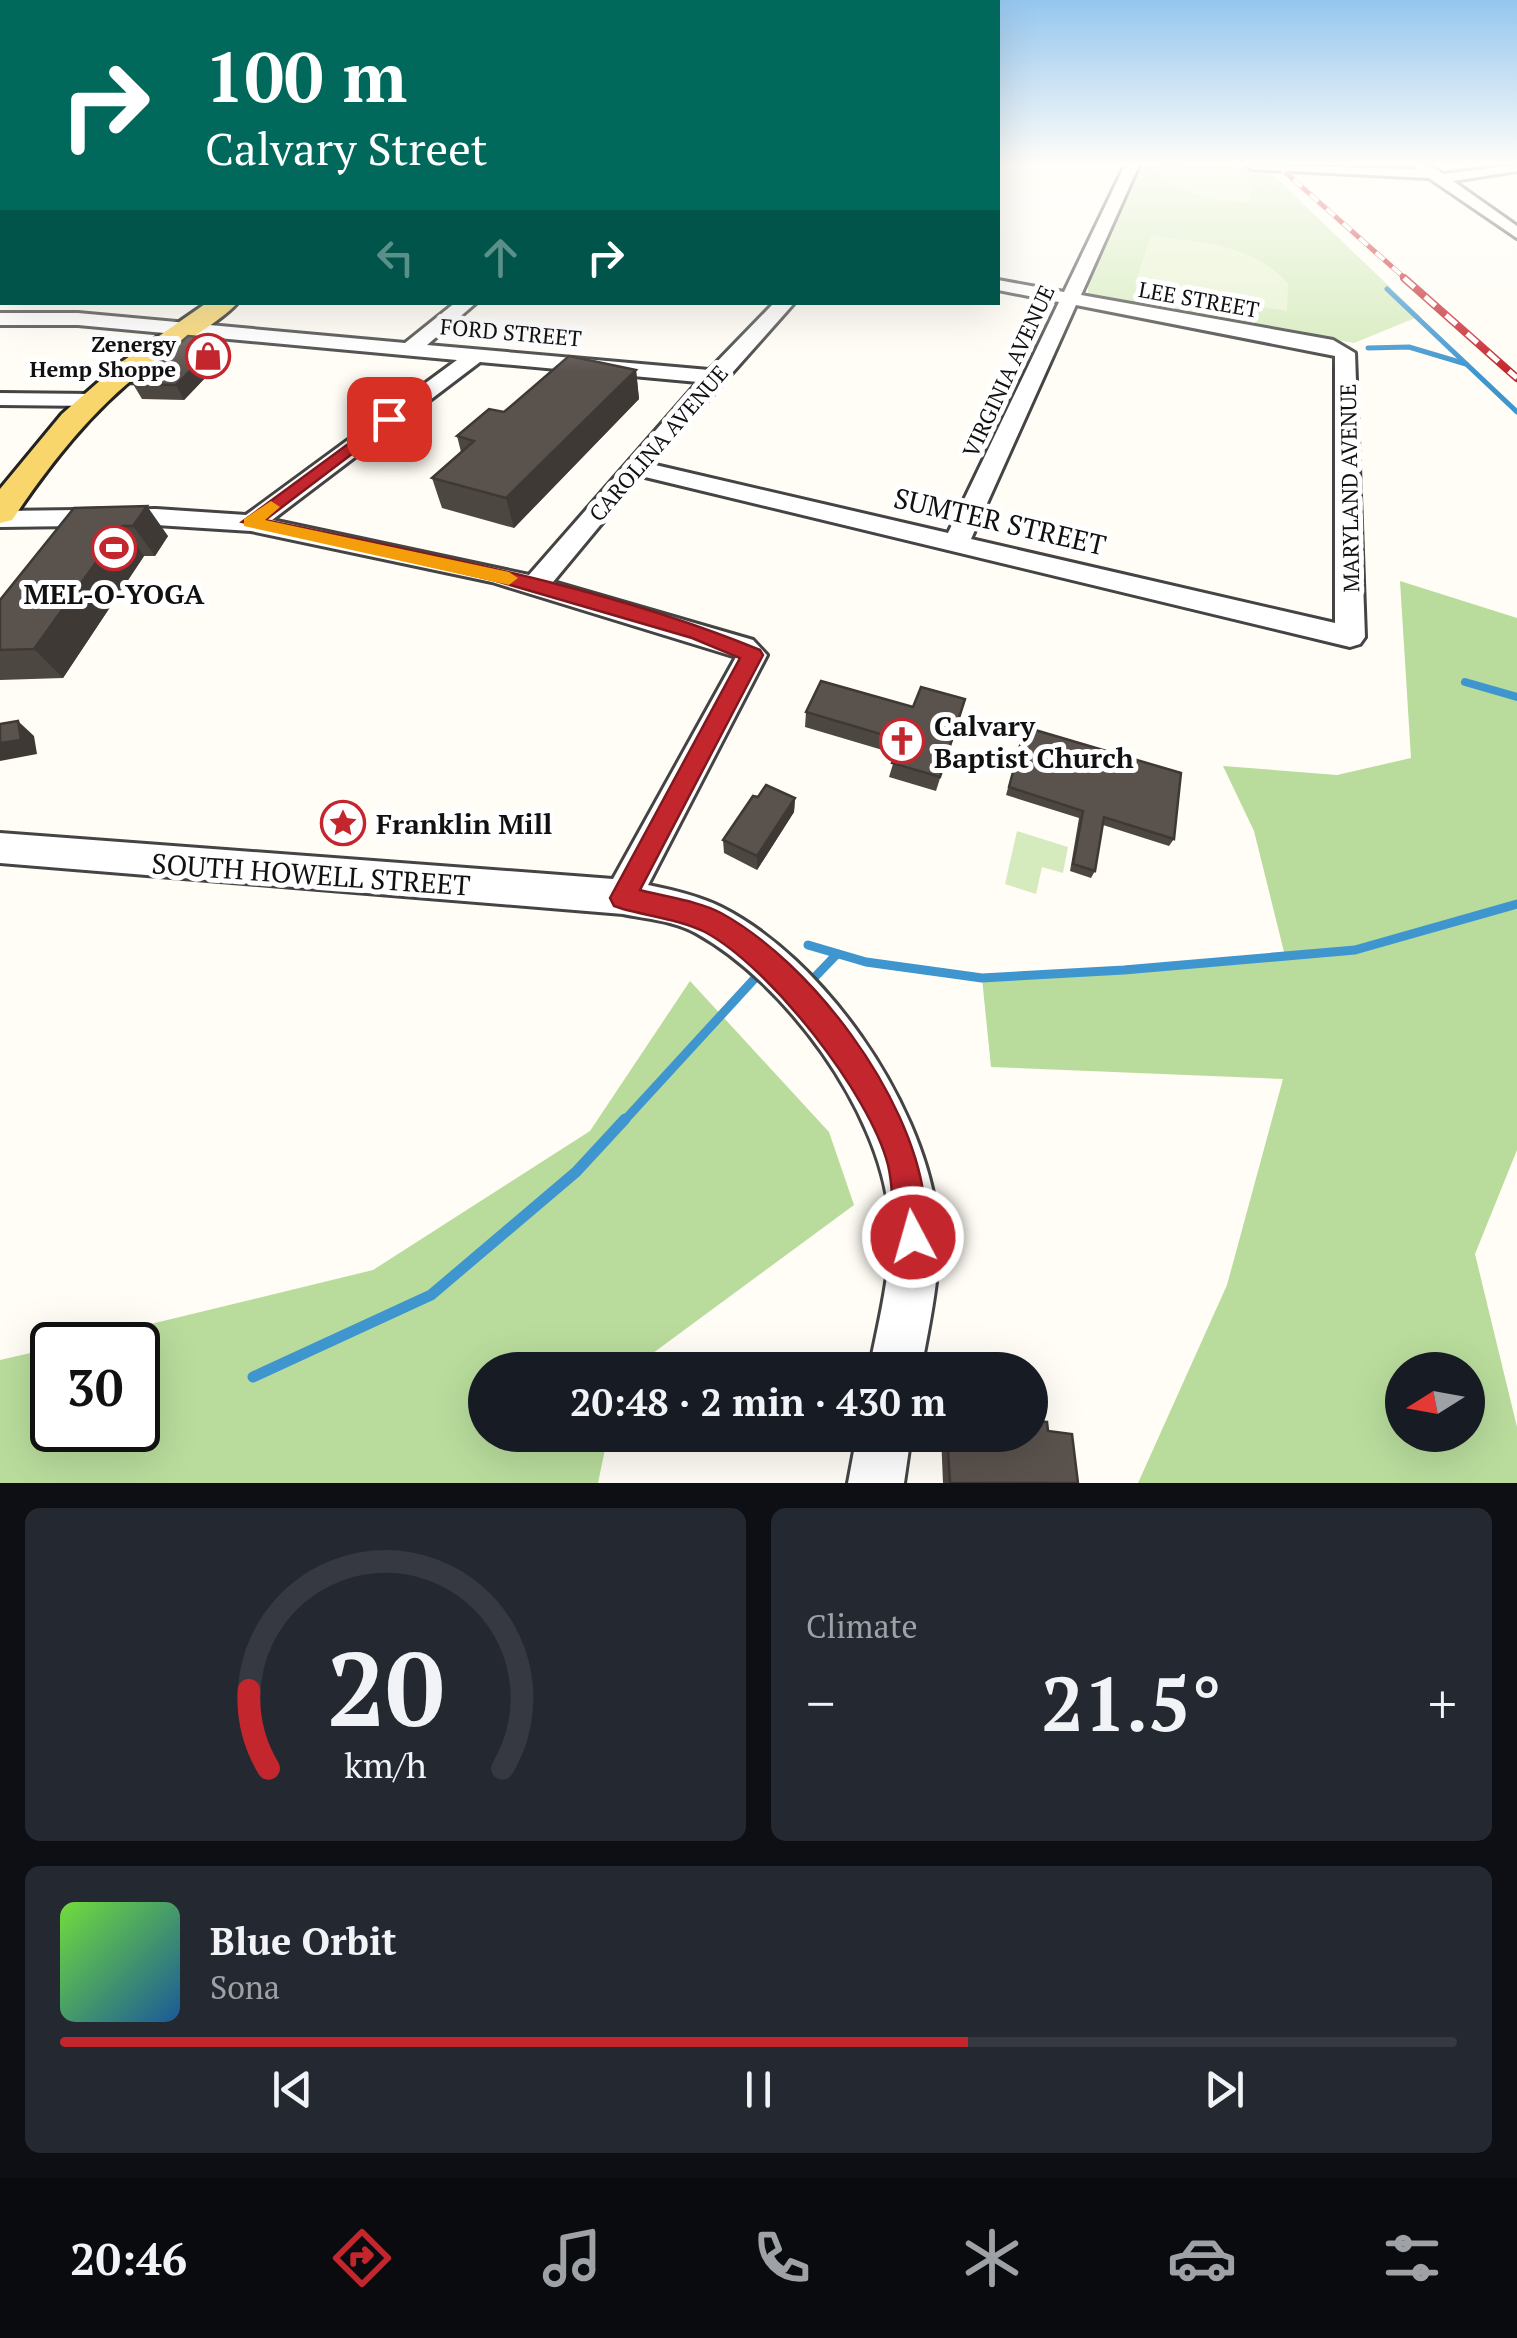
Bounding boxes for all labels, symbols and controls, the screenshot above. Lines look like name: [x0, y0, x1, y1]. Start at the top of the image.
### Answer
text: 100 m: [205, 29, 407, 122]
icon: right: [40, 40, 170, 170]
text: Calvary Street: [205, 118, 488, 178]
icon: left: [368, 230, 423, 285]
icon: ahead: [473, 230, 528, 285]
icon: right: [578, 230, 633, 285]
street label: LEE STREET: [1137, 274, 1262, 324]
street label: VIRGINIA AVENUE: [955, 280, 1061, 462]
street label: FORD STREET: [439, 311, 583, 353]
place label: Zenergy Hemp Shoppe: [30, 329, 176, 383]
shop icon: Zenergy Hemp Shoppe: [185, 333, 231, 379]
street label: CAROLINA AVENUE: [582, 359, 734, 527]
pin: [347, 377, 432, 462]
street label: MARYLAND AVENUE: [1333, 383, 1365, 593]
icon: arrive: [362, 392, 417, 447]
street label: SUMTER STREET: [890, 479, 1110, 563]
sports icon: MEL-O-YOGA: [91, 525, 137, 571]
place label: MEL-O-YOGA: [24, 575, 205, 612]
place label: Calvary Baptist Church: [934, 707, 1134, 776]
church icon: Calvary Baptist Church: [879, 718, 925, 764]
place icon: Franklin Mill: [320, 800, 366, 846]
place label: Franklin Mill: [376, 805, 552, 842]
street label: SOUTH HOWELL STREET: [150, 844, 472, 904]
position arrow: [861, 1185, 965, 1289]
speed limit sign: 30: [30, 1322, 160, 1452]
north arrow: [1385, 1352, 1485, 1452]
map controls: [1385, 1352, 1485, 1452]
text: 20:48 · 2 min · 430 m: [570, 1377, 946, 1427]
text: Climate: [806, 1605, 918, 1647]
text: 20: [327, 1618, 444, 1756]
text: 21.5°: [1041, 1653, 1222, 1752]
text: −: [806, 1666, 835, 1739]
text: +: [1428, 1666, 1457, 1739]
text: km/h: [344, 1741, 427, 1788]
text: Blue Orbit: [210, 1916, 397, 1966]
text: Sona: [210, 1966, 280, 2008]
icon: previous: [265, 2062, 320, 2117]
icon: pause: [731, 2062, 786, 2117]
icon: next: [1197, 2062, 1252, 2117]
icon: directions: [327, 2223, 397, 2293]
icon: music: [537, 2223, 607, 2293]
icon: phone: [747, 2223, 817, 2293]
icon: climate: [957, 2223, 1027, 2293]
icon: car: [1167, 2223, 1237, 2293]
icon: filters: [1377, 2223, 1447, 2293]
text: 20:46: [70, 2228, 187, 2288]

